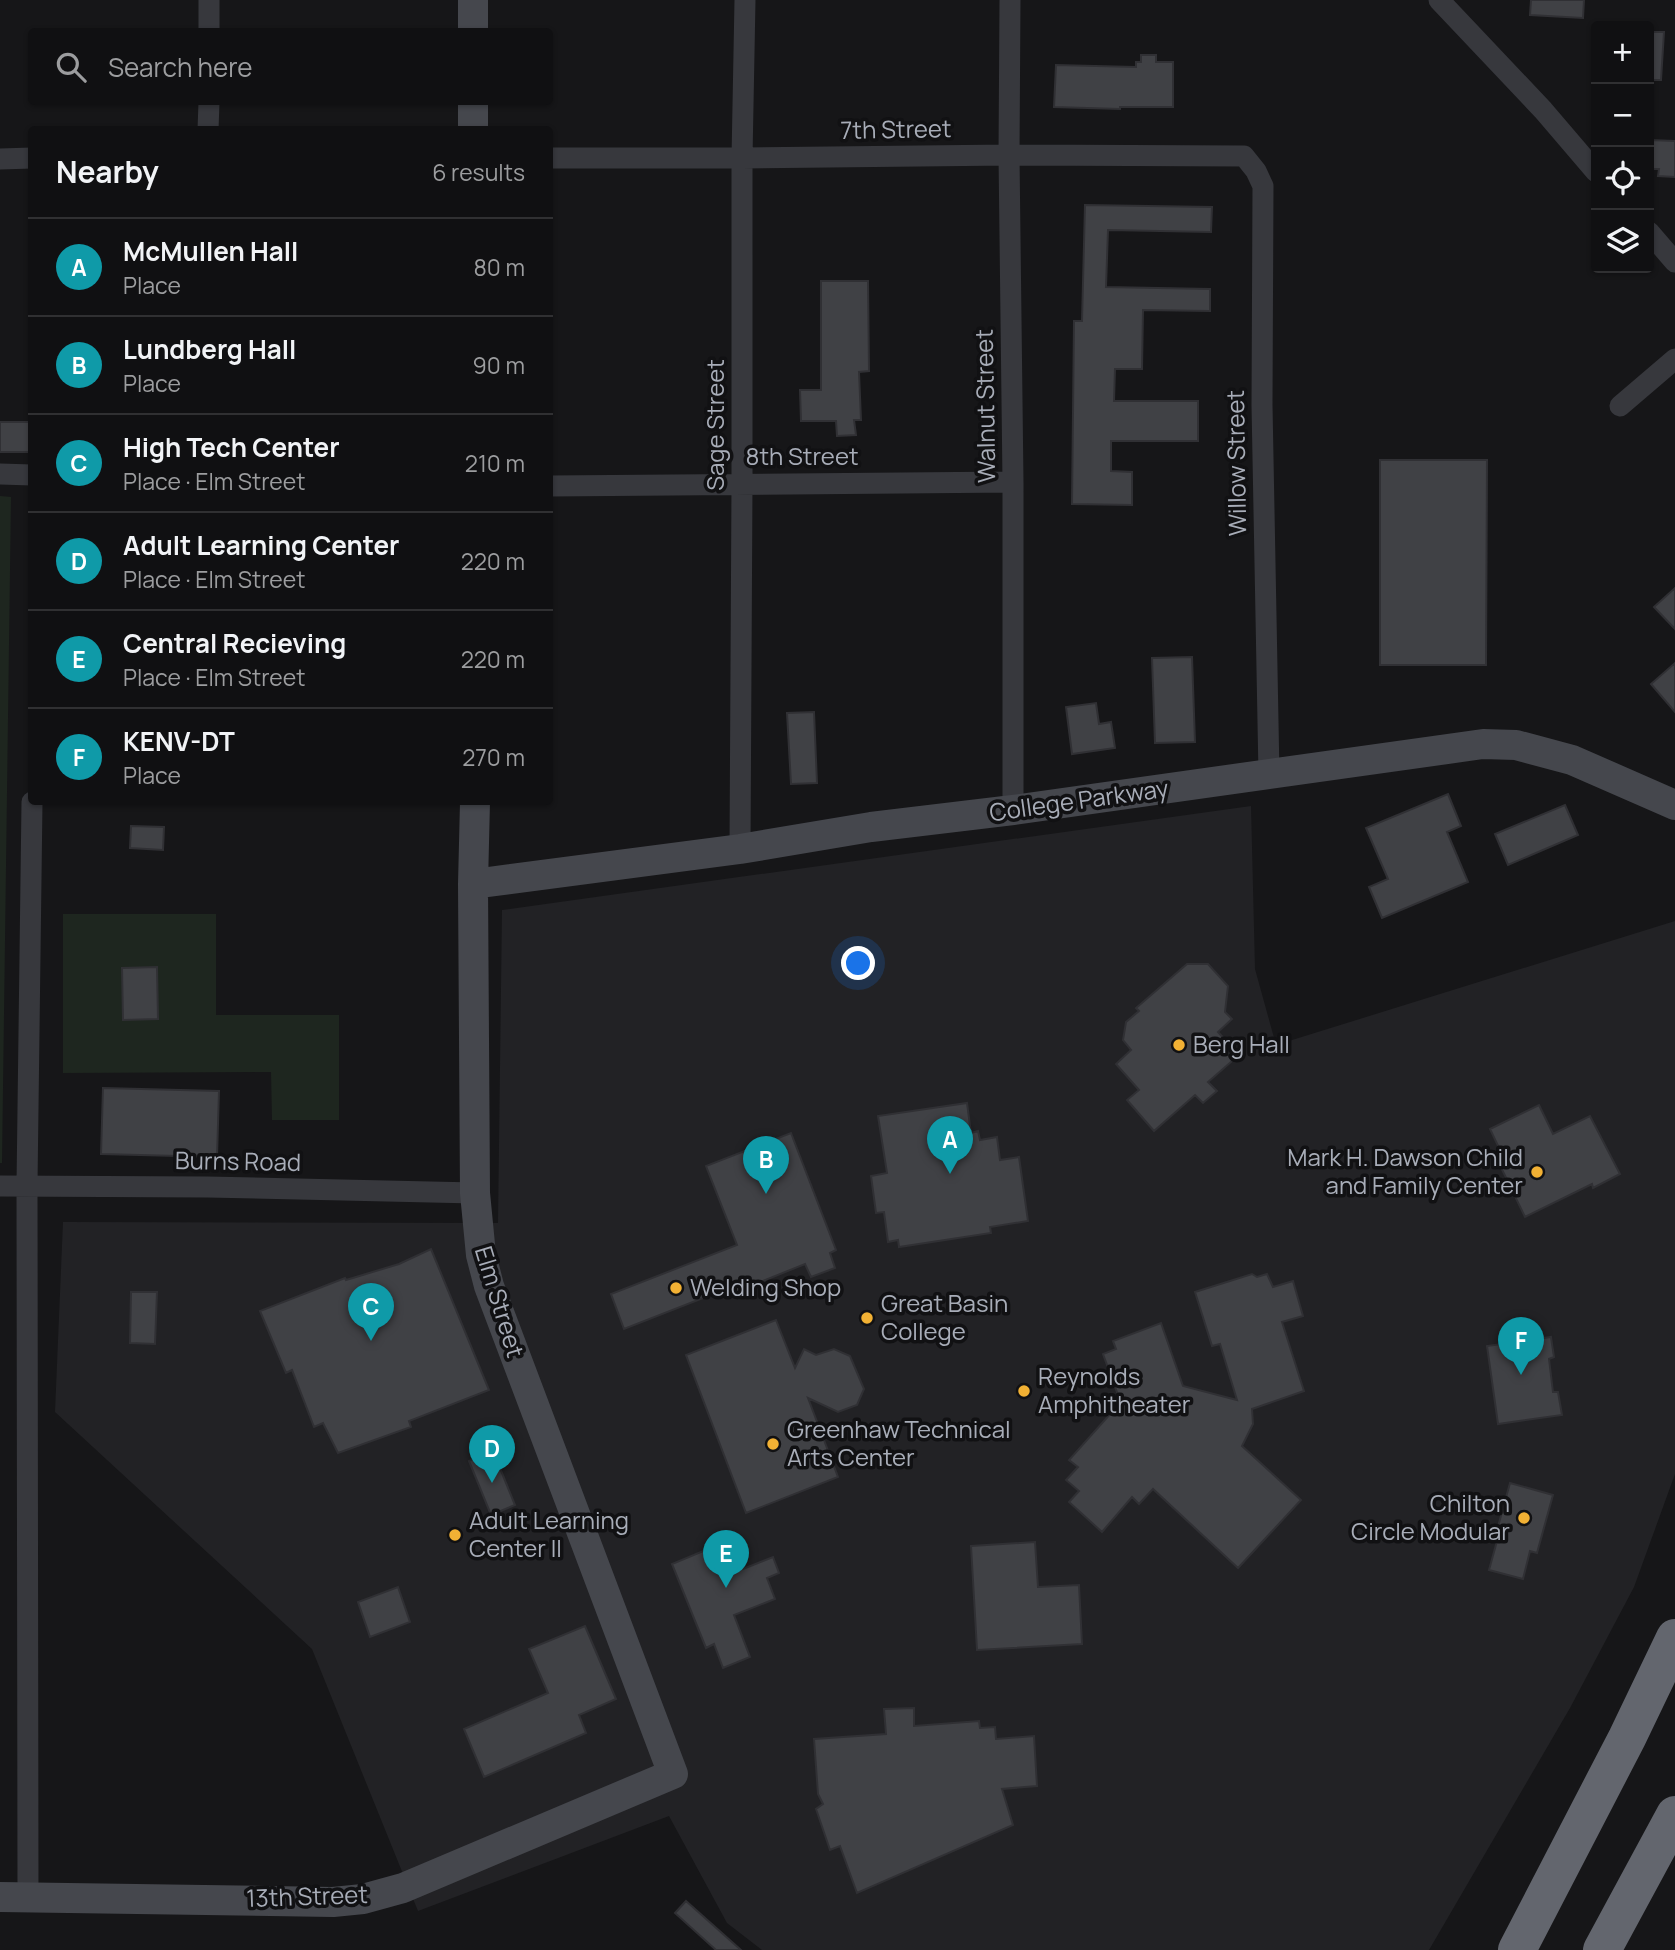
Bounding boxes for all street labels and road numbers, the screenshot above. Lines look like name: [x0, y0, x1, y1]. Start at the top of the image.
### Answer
street label: 7th Street: [840, 111, 952, 146]
street label: Walnut Street: [967, 329, 1002, 483]
street label: Sage Street: [698, 359, 731, 491]
street label: Willow Street: [1218, 390, 1253, 536]
street label: 8th Street: [745, 439, 859, 472]
street label: College Parkway: [987, 771, 1171, 828]
street label: Burns Road: [175, 1143, 301, 1178]
street label: Elm Street: [468, 1242, 533, 1361]
street label: 13th Street: [246, 1877, 368, 1914]

